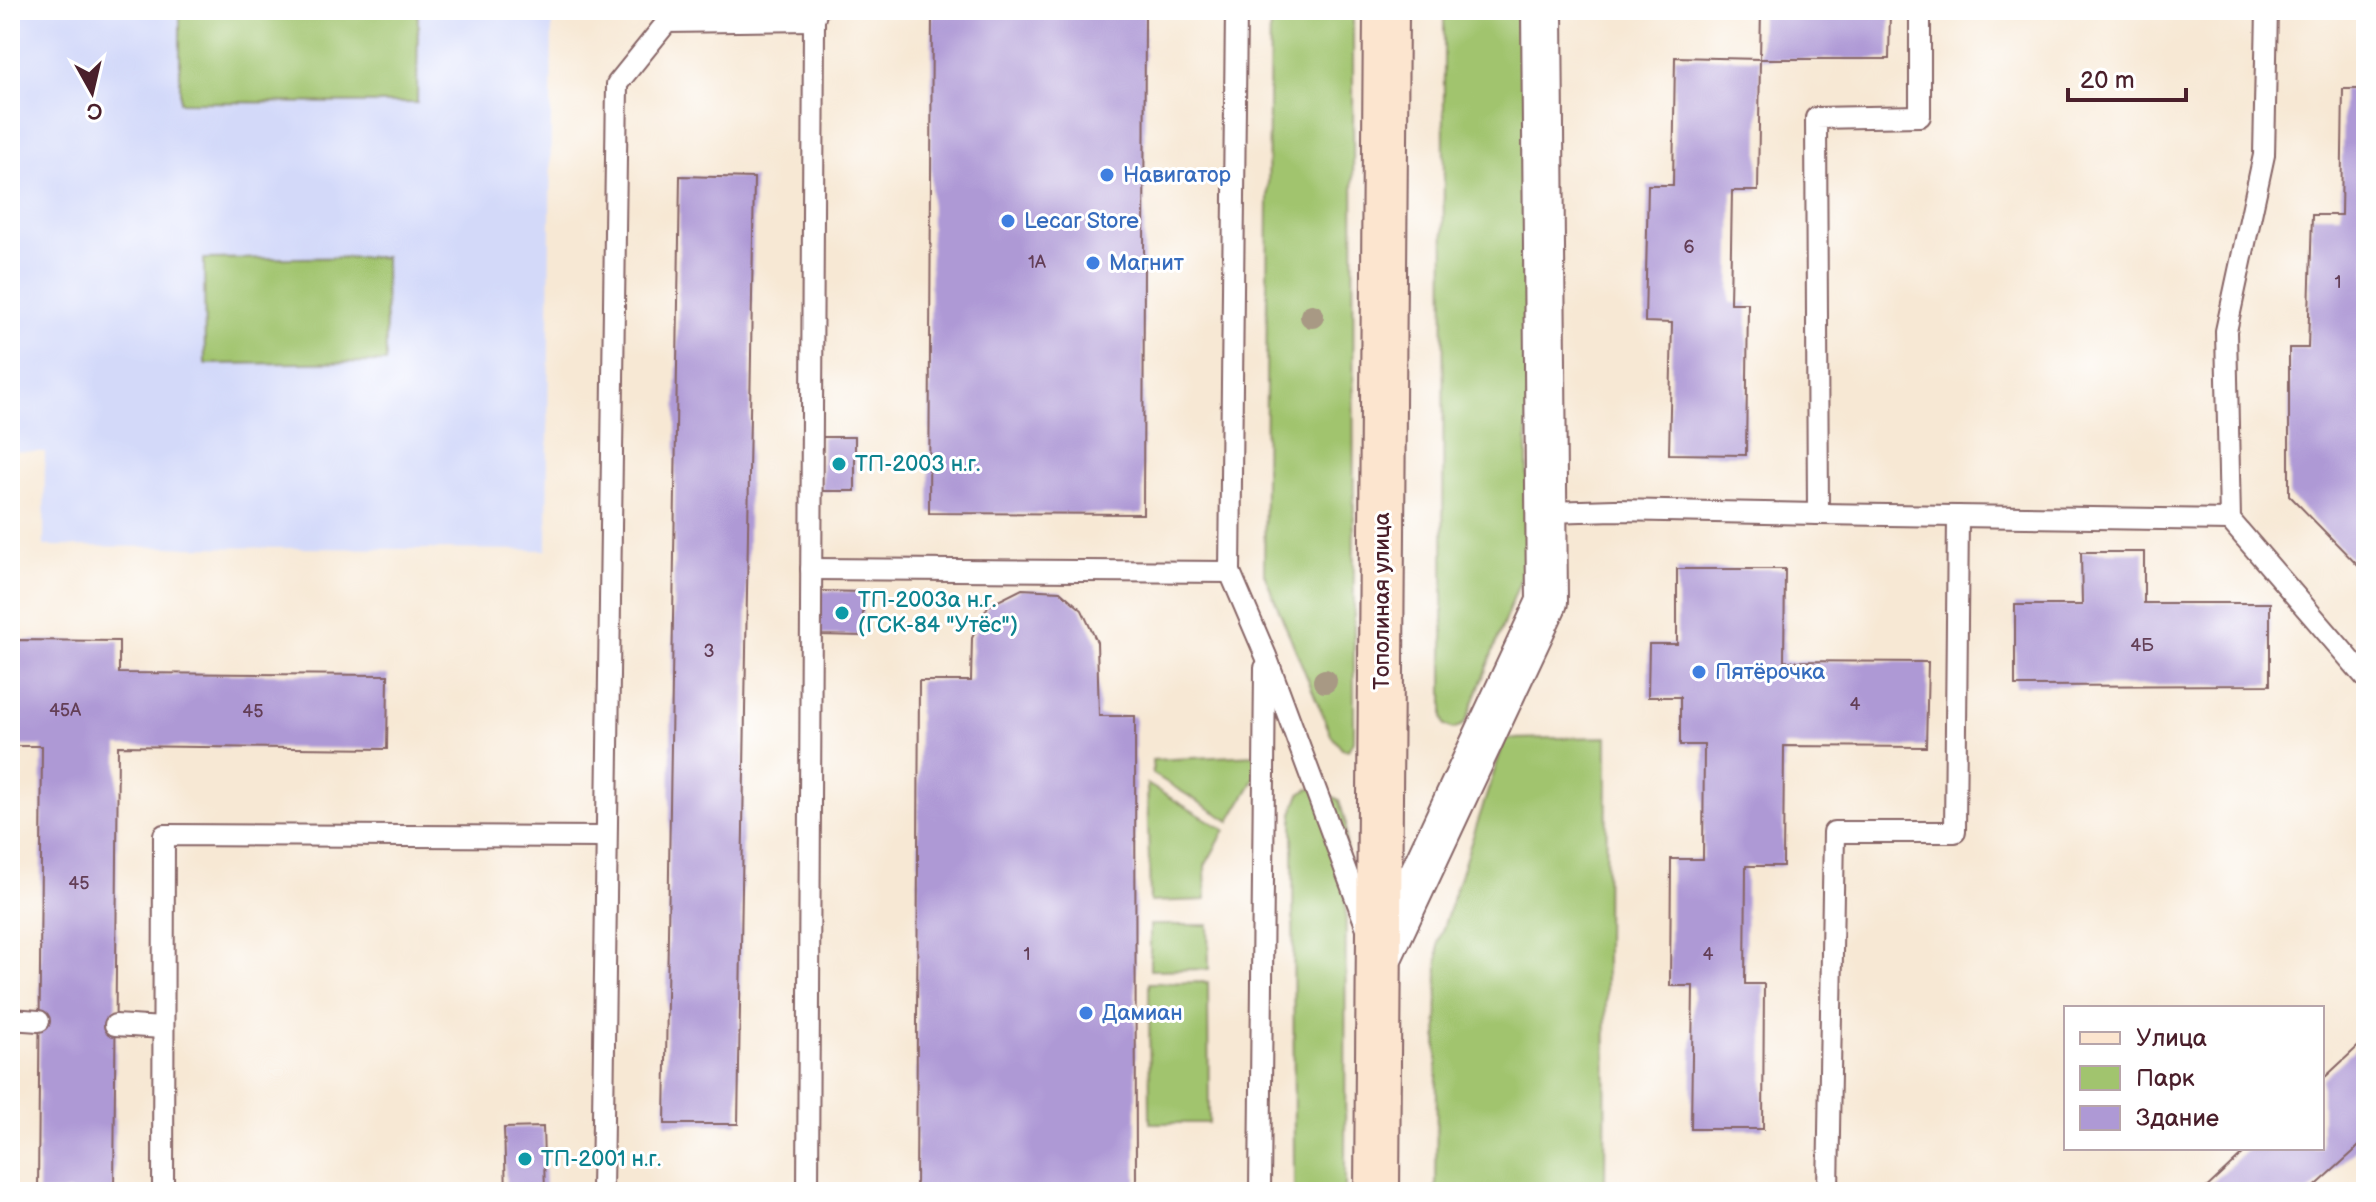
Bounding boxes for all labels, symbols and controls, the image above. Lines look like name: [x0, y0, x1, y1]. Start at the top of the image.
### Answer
north arrow: [52, 52, 132, 132]
scale bar: [2068, 52, 2186, 102]
text: 20 m: [2080, 66, 2135, 95]
text: С: [85, 96, 104, 125]
place label: Навигатор: [1123, 162, 1231, 189]
marker: Навигатор: [1098, 166, 1116, 184]
place label: Lecar Store: [1024, 208, 1139, 235]
marker: Lecar Store: [999, 212, 1017, 230]
house number: 6: [1684, 237, 1695, 258]
place label: Магнит: [1109, 250, 1185, 277]
house number: 1А: [1028, 252, 1046, 273]
marker: Магнит: [1084, 254, 1102, 272]
house number: 1: [2335, 272, 2341, 293]
place label: ТП-2003 н.г.: [855, 451, 980, 478]
marker: ТП-2003 н.г.: [830, 455, 848, 473]
street label: Тополиная улица: [1369, 512, 1396, 690]
place label: ТП-2003а н.г. (ГСК-84 "Утёс"): [858, 587, 1018, 639]
marker: ТП-2003а н.г. (ГСК-84 "Утёс"): [833, 604, 851, 622]
house number: 4Б: [2130, 635, 2154, 656]
house number: 3: [703, 641, 715, 662]
place label: Пятёрочка: [1715, 659, 1825, 686]
marker: Пятёрочка: [1690, 663, 1708, 681]
house number: 4: [1850, 694, 1861, 715]
house number: 45А: [49, 700, 81, 721]
house number: 45: [242, 701, 264, 722]
house number: 45: [68, 873, 90, 894]
house number: 1: [1024, 944, 1030, 965]
house number: 4: [1703, 944, 1714, 965]
place label: Дамиан: [1102, 1000, 1183, 1027]
marker: Дамиан: [1077, 1004, 1095, 1022]
legend: [2064, 1006, 2324, 1150]
text: Улица: [2136, 1024, 2207, 1053]
text: Парк: [2136, 1064, 2195, 1093]
text: Здание: [2136, 1104, 2219, 1133]
place label: ТП-2001 н.г.: [541, 1146, 661, 1173]
marker: ТП-2001 н.г.: [516, 1150, 534, 1168]

